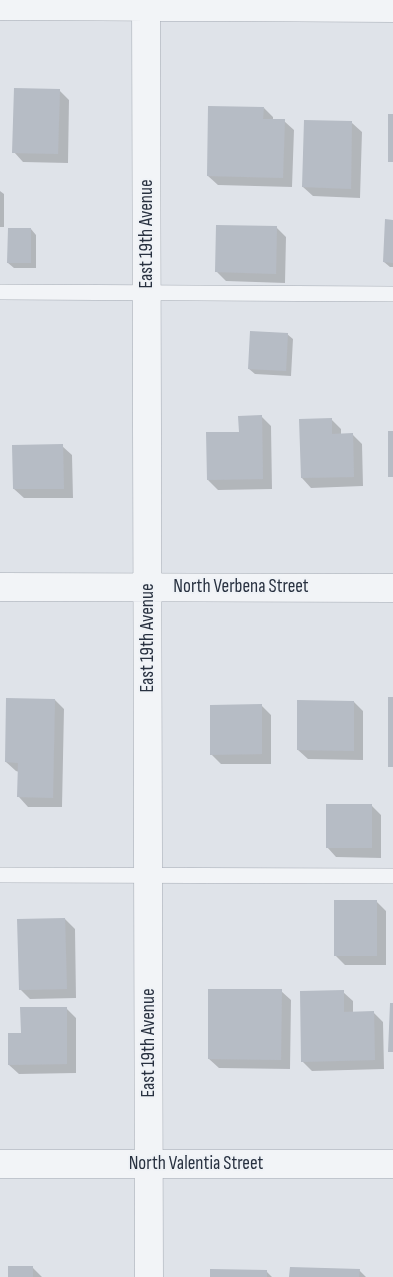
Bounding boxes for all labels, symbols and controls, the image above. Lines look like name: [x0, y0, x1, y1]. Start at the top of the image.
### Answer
street label: East 19th Avenue: [136, 179, 158, 289]
street label: North Verbena Street: [173, 576, 309, 598]
street label: East 19th Avenue: [137, 583, 159, 693]
street label: East 19th Avenue: [138, 988, 160, 1098]
street label: North Valentia Street: [129, 1153, 263, 1175]

